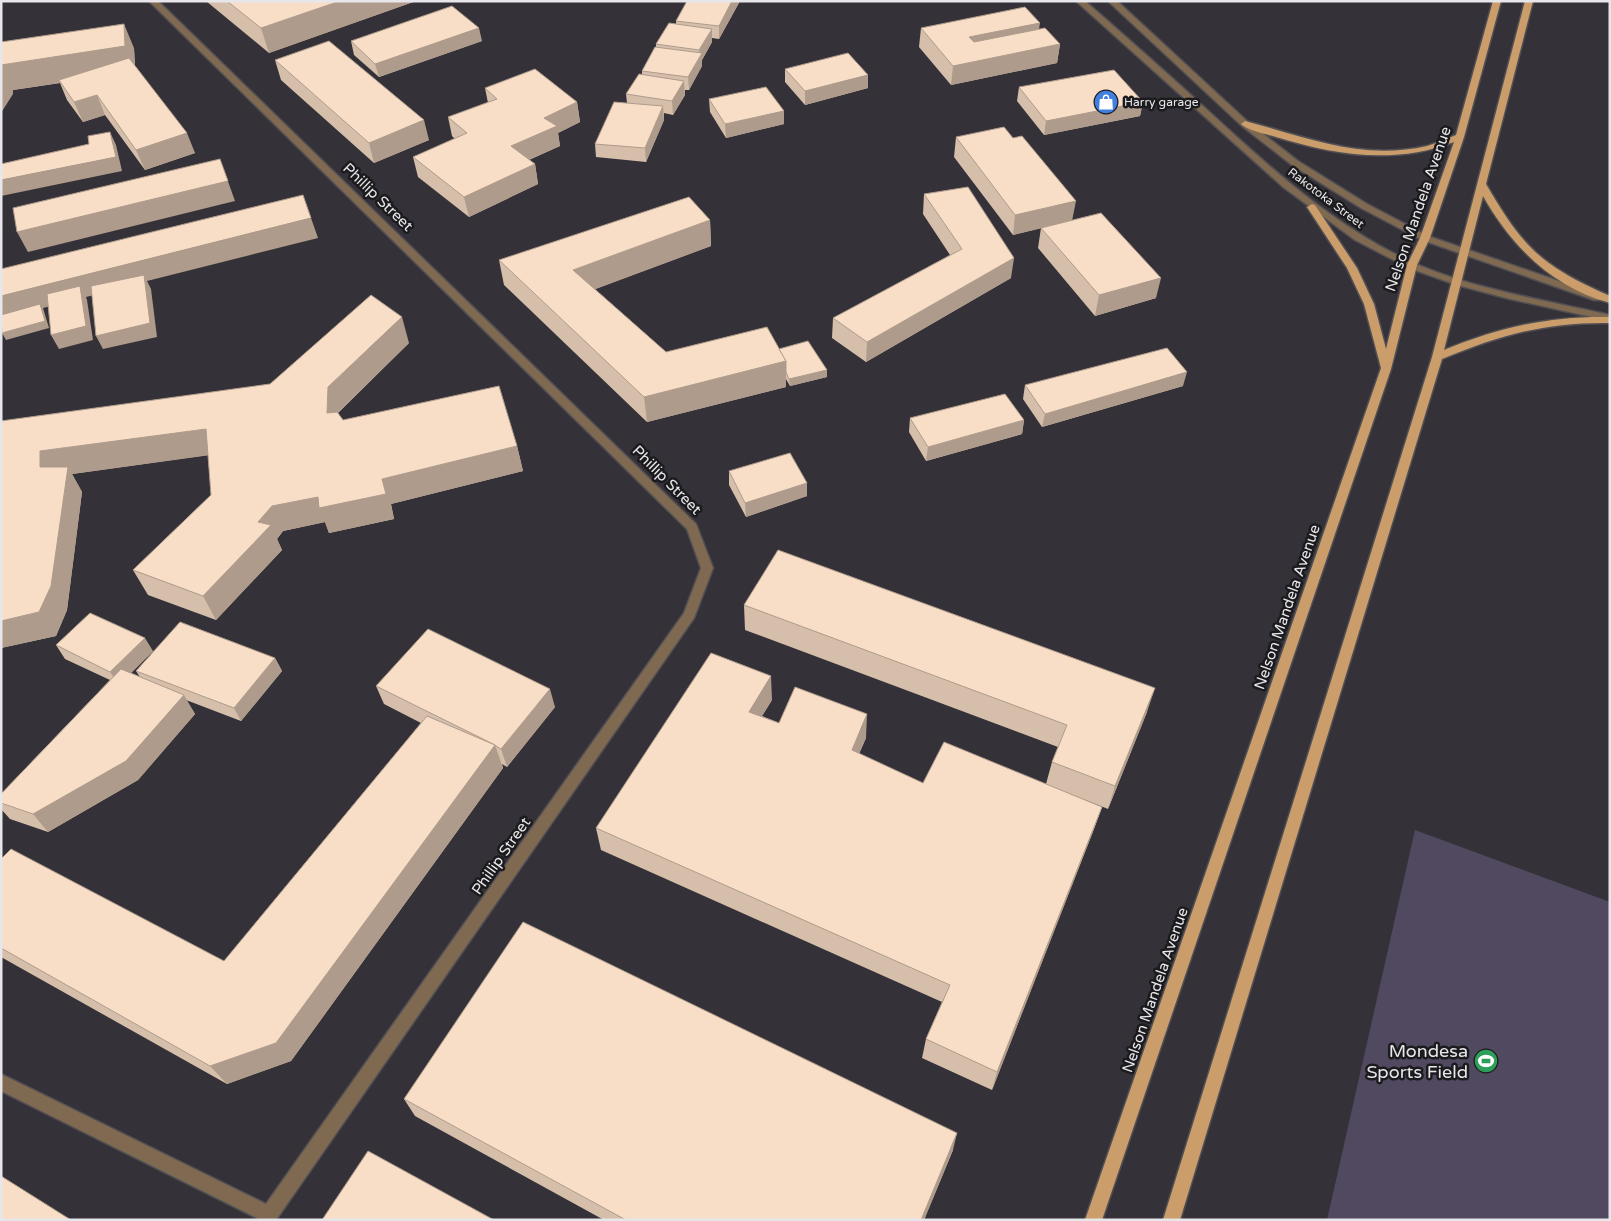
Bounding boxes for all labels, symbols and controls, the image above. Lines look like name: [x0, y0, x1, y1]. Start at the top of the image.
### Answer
shop icon: Harry garage: [1093, 89, 1119, 115]
place label: Harry garage: [1124, 95, 1199, 109]
street label: Nelson Mandela Avenue: [1381, 124, 1455, 294]
street label: Phillip Street: [339, 159, 417, 235]
street label: Rakotoka Street: [1285, 165, 1367, 231]
street label: Phillip Street: [629, 442, 705, 518]
street label: Nelson Mandela Avenue: [1250, 522, 1324, 692]
street label: Phillip Street: [468, 814, 534, 898]
street label: Nelson Mandela Avenue: [1118, 905, 1192, 1075]
place label: Mondesa Sports Field: [1366, 1040, 1468, 1083]
sports icon: Mondesa Sports Field: [1473, 1048, 1499, 1074]

